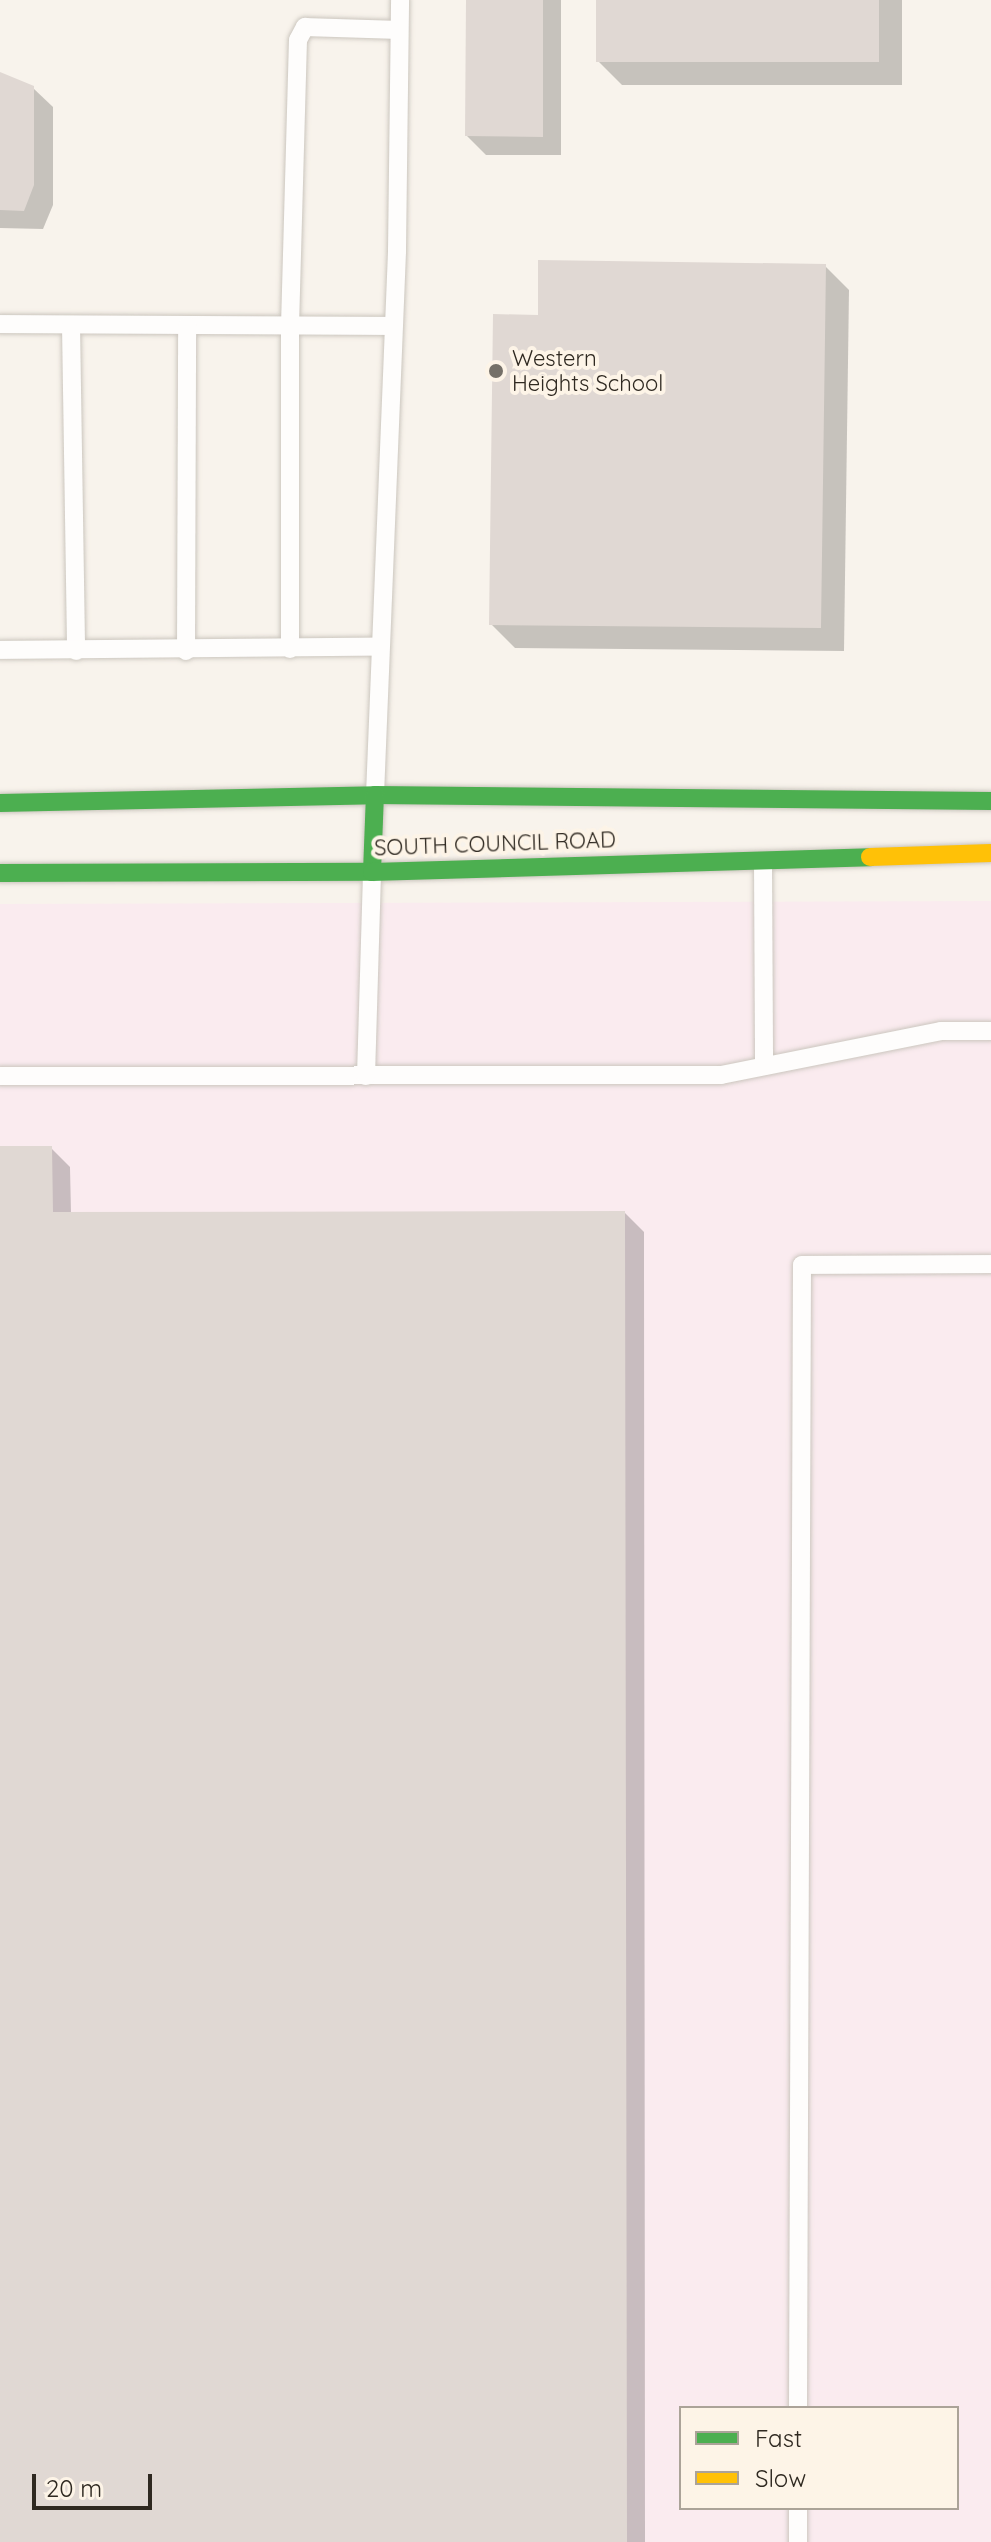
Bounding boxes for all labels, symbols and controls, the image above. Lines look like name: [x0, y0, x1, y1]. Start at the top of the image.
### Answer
place label: Western Heights School: [512, 345, 663, 396]
marker: Western Heights School: [487, 362, 505, 380]
street label: SOUTH COUNCIL ROAD: [374, 827, 616, 861]
legend: [679, 2406, 959, 2510]
text: Fast: [755, 2423, 802, 2453]
scale bar: [36, 2458, 156, 2508]
text: Slow: [755, 2463, 806, 2493]
text: 20 m: [46, 2473, 102, 2503]

